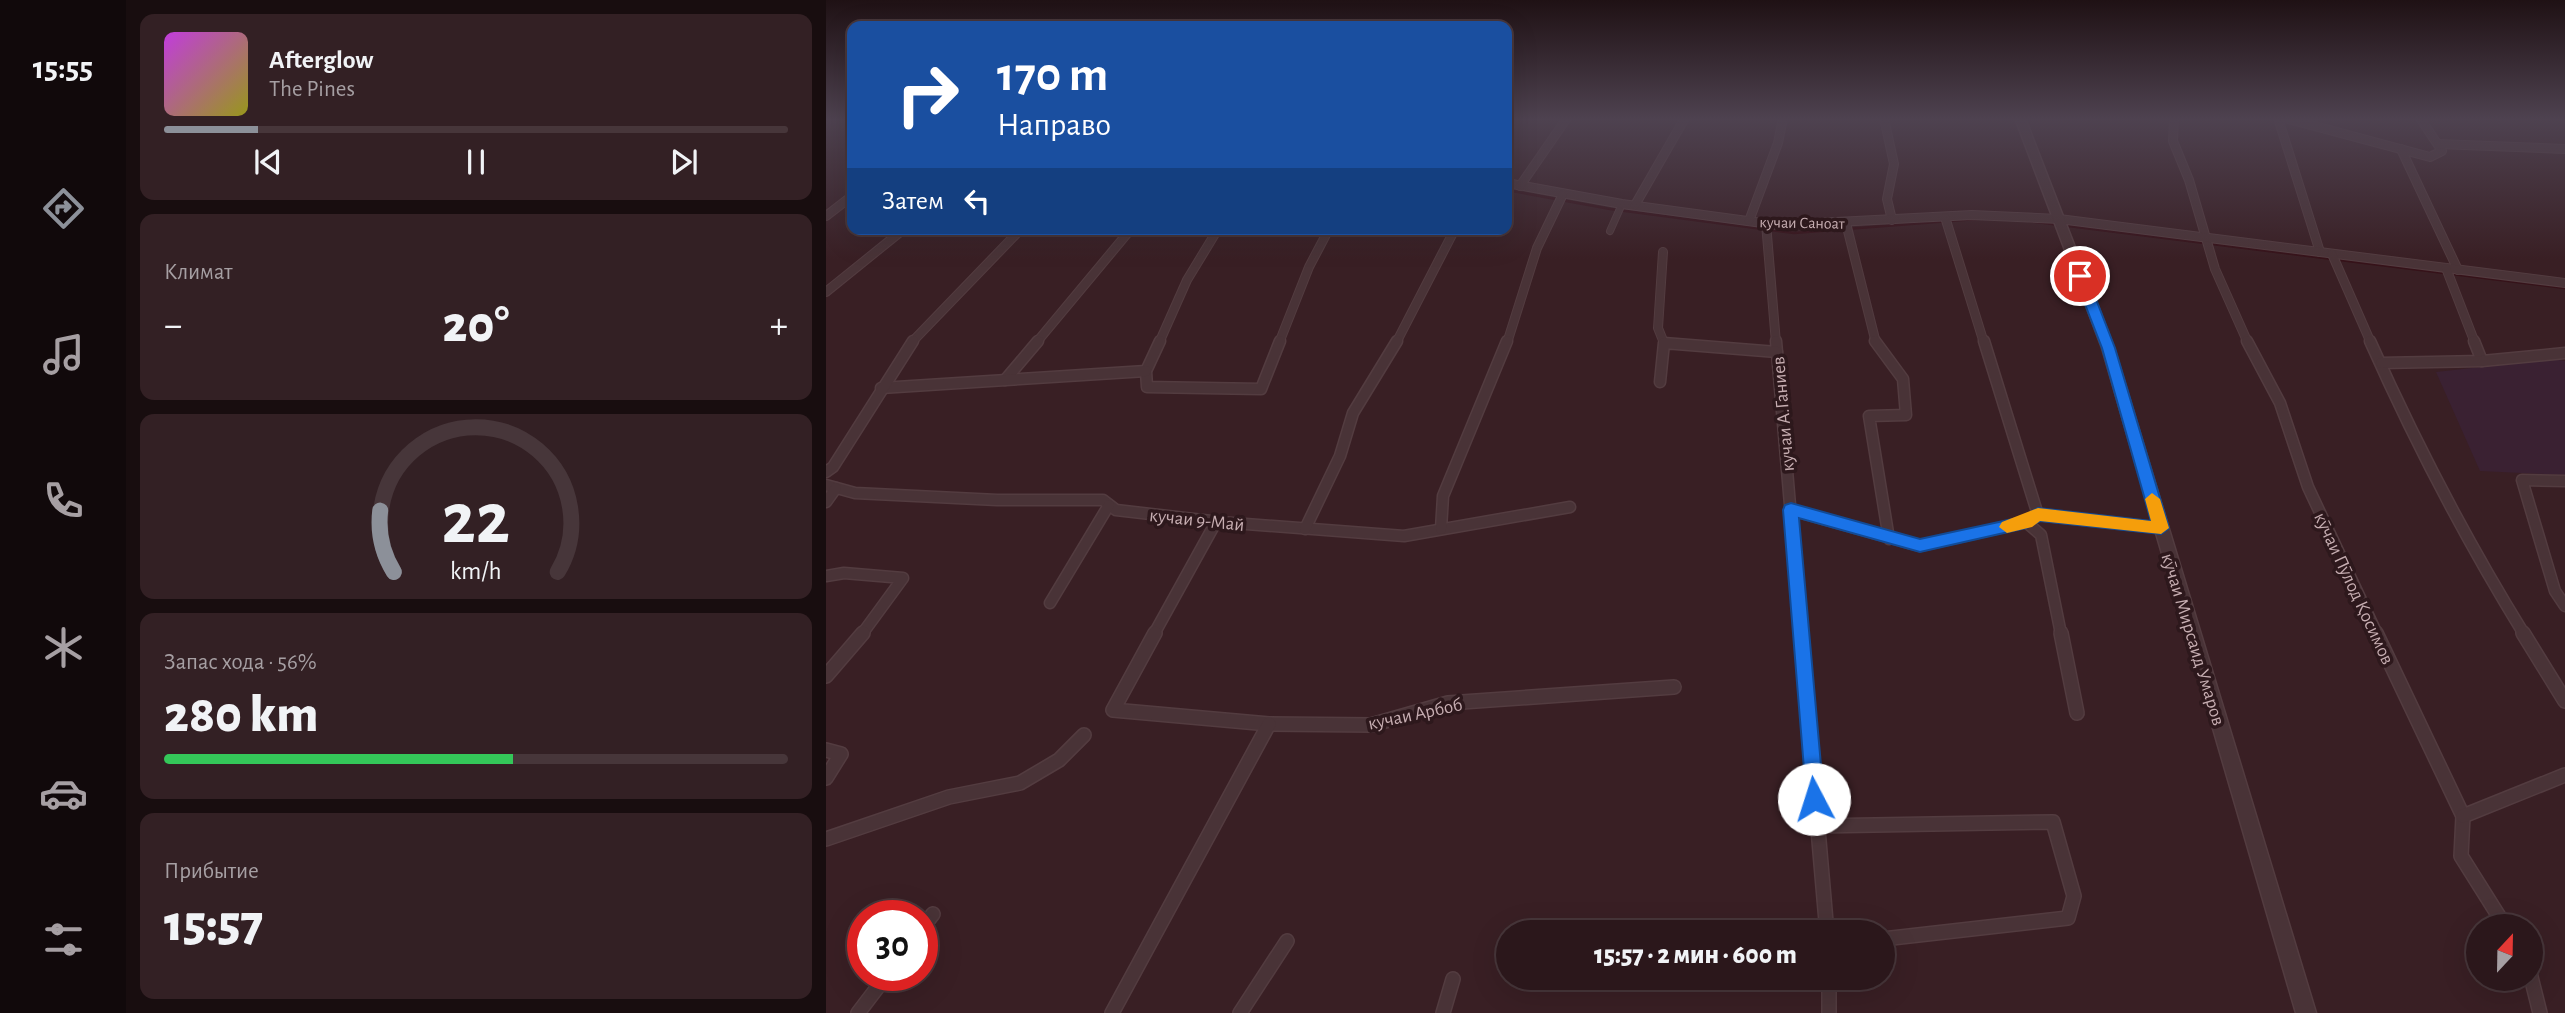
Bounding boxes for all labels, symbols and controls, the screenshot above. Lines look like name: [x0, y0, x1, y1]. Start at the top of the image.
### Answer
text: Afterglow: [269, 47, 373, 73]
icon: right: [882, 49, 973, 140]
text: 170 m: [997, 51, 1108, 100]
text: 15:55: [33, 52, 93, 84]
text: The Pines: [269, 78, 355, 101]
text: Направо: [997, 109, 1111, 141]
icon: previous: [249, 143, 287, 181]
icon: pause: [457, 143, 495, 181]
icon: next: [665, 143, 703, 181]
icon: left: [958, 182, 996, 220]
icon: directions: [39, 184, 88, 233]
text: Затем: [882, 188, 944, 214]
street label: кучаи Саноат: [1759, 214, 1845, 233]
pin: [2050, 246, 2110, 306]
icon: arrive: [2061, 257, 2099, 295]
text: Климат: [164, 261, 233, 284]
text: 20°: [442, 299, 510, 351]
text: −: [164, 307, 182, 345]
text: +: [770, 307, 788, 345]
icon: music: [39, 330, 88, 379]
street label: кучаи А.Ганиев: [1769, 355, 1798, 472]
icon: phone: [39, 476, 88, 525]
text: 22: [442, 485, 510, 558]
street label: кучаи 9-Май: [1148, 506, 1245, 535]
street label: кӯчаи Пӯлод Қосимов: [2310, 510, 2397, 668]
street label: кӯчаи Мирсаид Умаров: [2157, 551, 2228, 728]
text: km/h: [450, 559, 502, 584]
icon: climate: [39, 623, 88, 672]
text: Запас хода · 56%: [164, 651, 317, 674]
text: 280 km: [164, 689, 318, 741]
street label: кучаи Арбоб: [1366, 695, 1464, 734]
position arrow: [1777, 762, 1851, 836]
icon: car: [39, 769, 88, 818]
text: Прибытие: [164, 860, 259, 883]
text: 15:57: [164, 898, 263, 950]
speed limit sign: 30: [847, 900, 938, 991]
north arrow: [2466, 914, 2543, 990]
map controls: [2466, 914, 2543, 991]
icon: filters: [39, 915, 88, 964]
text: 15:57 · 2 мин · 600 m: [1594, 942, 1797, 968]

